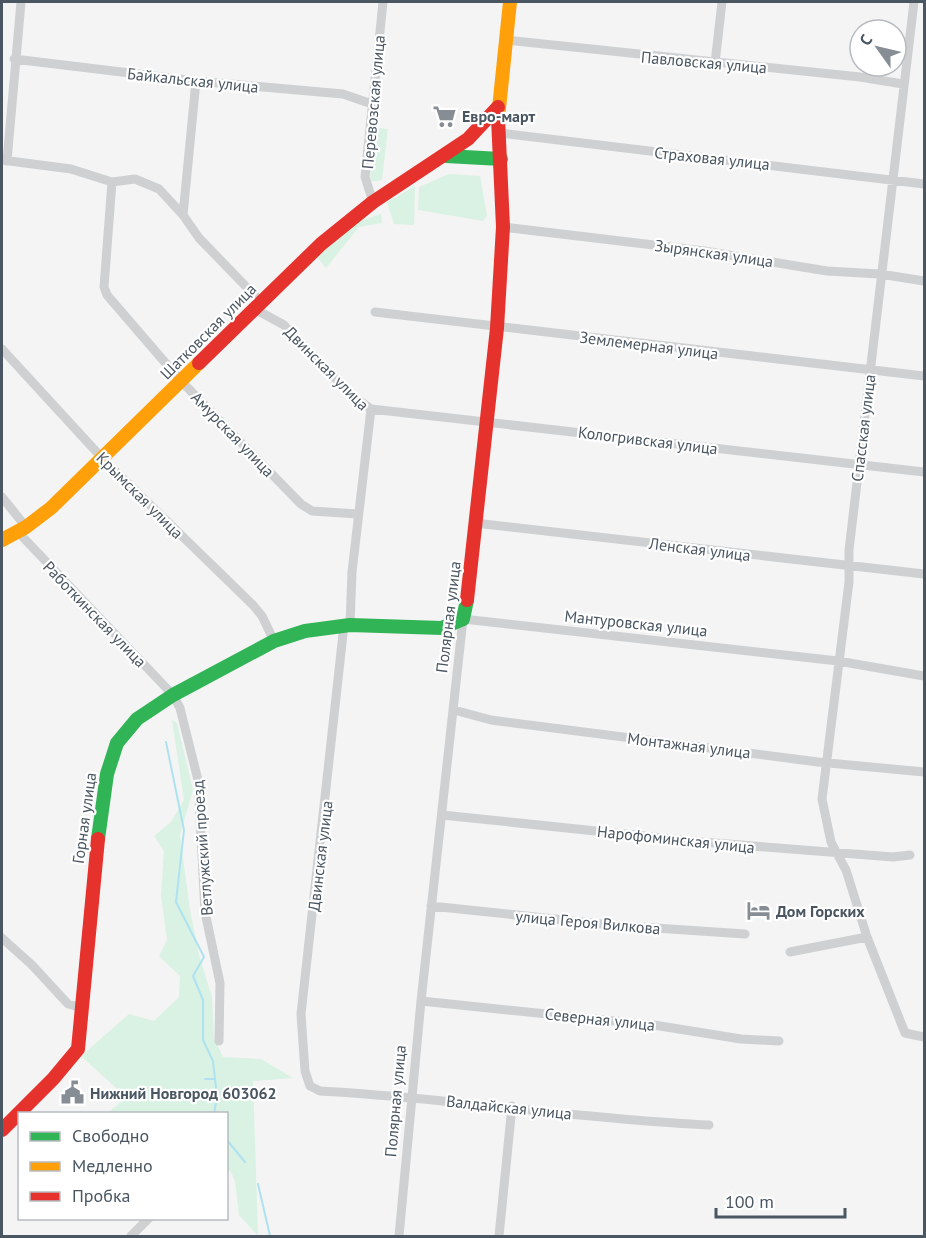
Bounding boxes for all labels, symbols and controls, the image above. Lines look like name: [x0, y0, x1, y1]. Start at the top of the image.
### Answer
north arrow: [848, 18, 908, 78]
text: С: [855, 30, 876, 49]
street label: Перевозская улица: [357, 34, 389, 170]
street label: Павловская улица: [640, 47, 768, 77]
street label: Байкальская улица: [126, 63, 260, 97]
supermarket icon: Евро-март: [431, 103, 457, 129]
place label: Евро-март: [462, 106, 536, 126]
street label: Страховая улица: [653, 142, 771, 174]
street label: Зырянская улица: [653, 235, 775, 271]
street label: Шатковская улица: [156, 279, 260, 383]
street label: Двинская улица: [281, 322, 373, 414]
street label: Землемерная улица: [579, 327, 719, 363]
street label: Спасская улица: [847, 373, 879, 483]
street label: Амурская улица: [187, 387, 279, 481]
street label: Кологривская улица: [577, 422, 719, 458]
street label: Крымская улица: [92, 447, 188, 543]
street label: Ленская улица: [647, 533, 752, 565]
street label: Работкинская улица: [39, 557, 151, 671]
street label: Полярная улица: [431, 560, 465, 674]
street label: Мантуровская улица: [564, 606, 708, 640]
street label: Монтажная улица: [626, 728, 752, 762]
street label: Горная улица: [68, 771, 100, 865]
street label: Ветлужский проезд: [187, 779, 217, 916]
street label: Двинская улица: [303, 799, 337, 913]
street label: Нарофоминская улица: [596, 821, 756, 857]
hotel icon: Дом Горских: [745, 898, 771, 924]
place label: Дом Горских: [776, 901, 865, 921]
street label: улица Героя Вилкова: [515, 906, 661, 938]
street label: Северная улица: [544, 1003, 656, 1035]
street label: Полярная улица: [380, 1044, 410, 1158]
public building icon: Нижний Новгород 603062: [59, 1080, 85, 1106]
place label: Нижний Новгород 603062: [90, 1083, 277, 1103]
street label: Валдайская улица: [445, 1090, 573, 1124]
legend: [18, 1112, 228, 1220]
text: Свободно: [72, 1124, 149, 1147]
text: Медленно: [72, 1154, 153, 1177]
scale bar: [716, 1181, 845, 1219]
text: Пробка: [72, 1184, 130, 1207]
text: 100 m: [725, 1190, 774, 1213]

